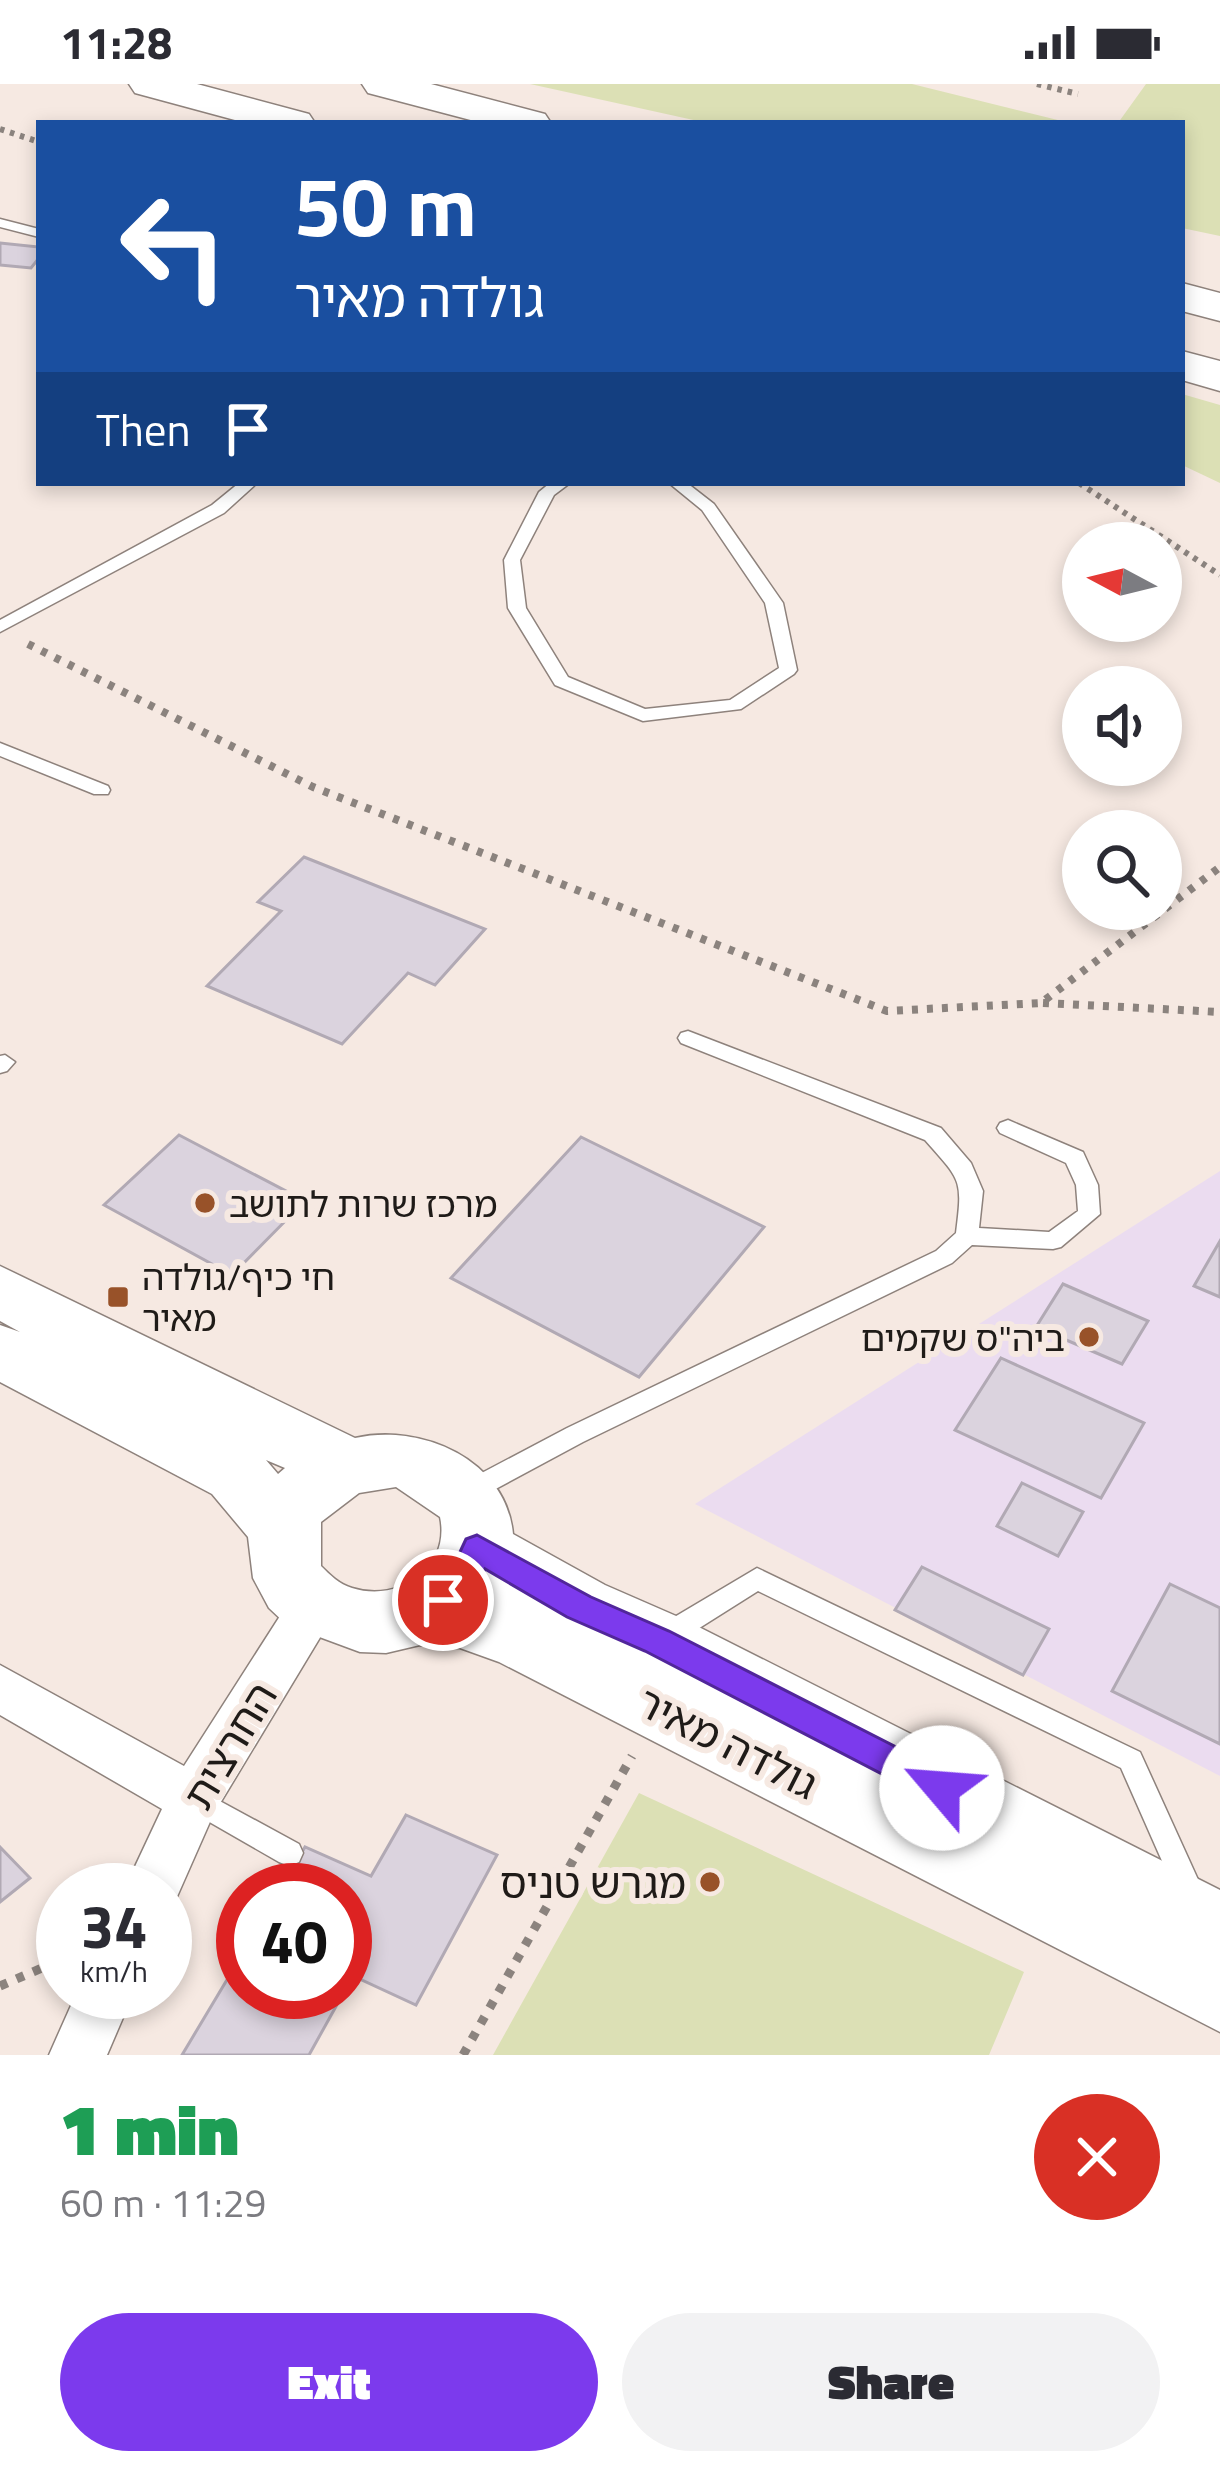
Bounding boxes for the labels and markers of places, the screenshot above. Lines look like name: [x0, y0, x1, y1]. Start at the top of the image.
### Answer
place label: מרכז שרות לתושב: [229, 1176, 498, 1231]
marker: מרכז שרות לתושב: [192, 1190, 218, 1216]
place label: חי כיף/גולדה מאיר: [142, 1249, 335, 1345]
marker: חי כיף/גולדה מאיר: [105, 1284, 131, 1310]
place label: ביה"ס שקמים: [861, 1310, 1065, 1365]
marker: ביה"ס שקמים: [1076, 1324, 1102, 1350]
pin: [392, 1549, 494, 1651]
place label: מגרש טניס: [500, 1850, 686, 1914]
marker: מגרש טניס: [697, 1869, 723, 1895]

